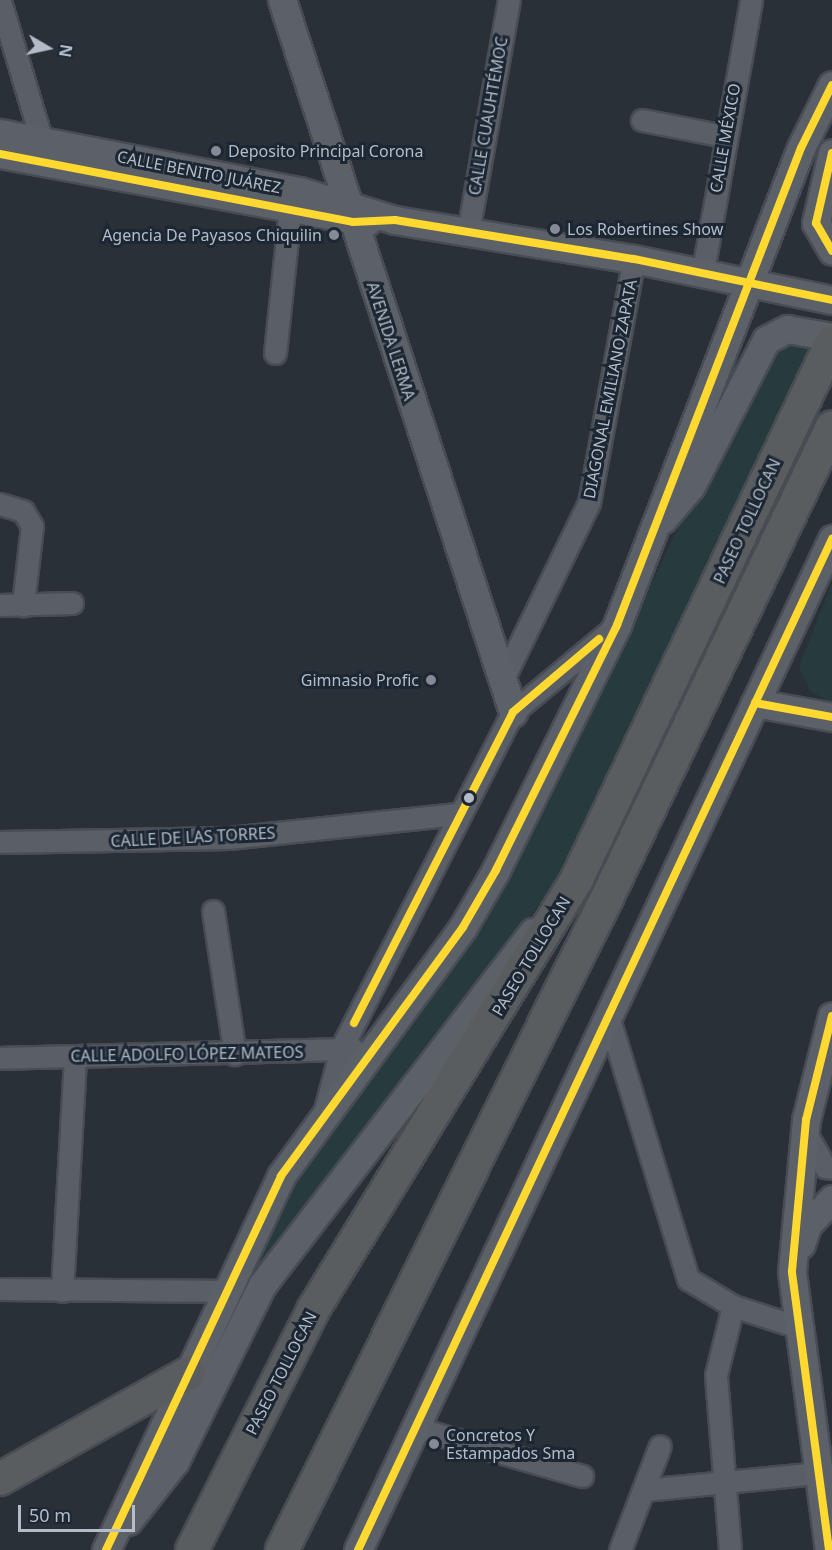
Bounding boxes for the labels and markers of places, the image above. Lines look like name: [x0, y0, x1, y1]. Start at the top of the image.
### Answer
place label: Deposito Principal Corona: [228, 141, 423, 161]
marker: Deposito Principal Corona: [209, 144, 223, 158]
place label: Los Robertines Show: [567, 219, 723, 239]
marker: Los Robertines Show: [548, 222, 562, 236]
place label: Agencia De Payasos Chiquilin: [102, 225, 322, 245]
marker: Agencia De Payasos Chiquilin: [327, 228, 341, 242]
place label: Gimnasio Profic: [301, 670, 419, 690]
marker: Gimnasio Profic: [424, 673, 438, 687]
unlabelled marker: [463, 792, 475, 804]
place label: Concretos Y Estampados Sma: [446, 1425, 575, 1463]
marker: Concretos Y Estampados Sma: [427, 1437, 441, 1451]

